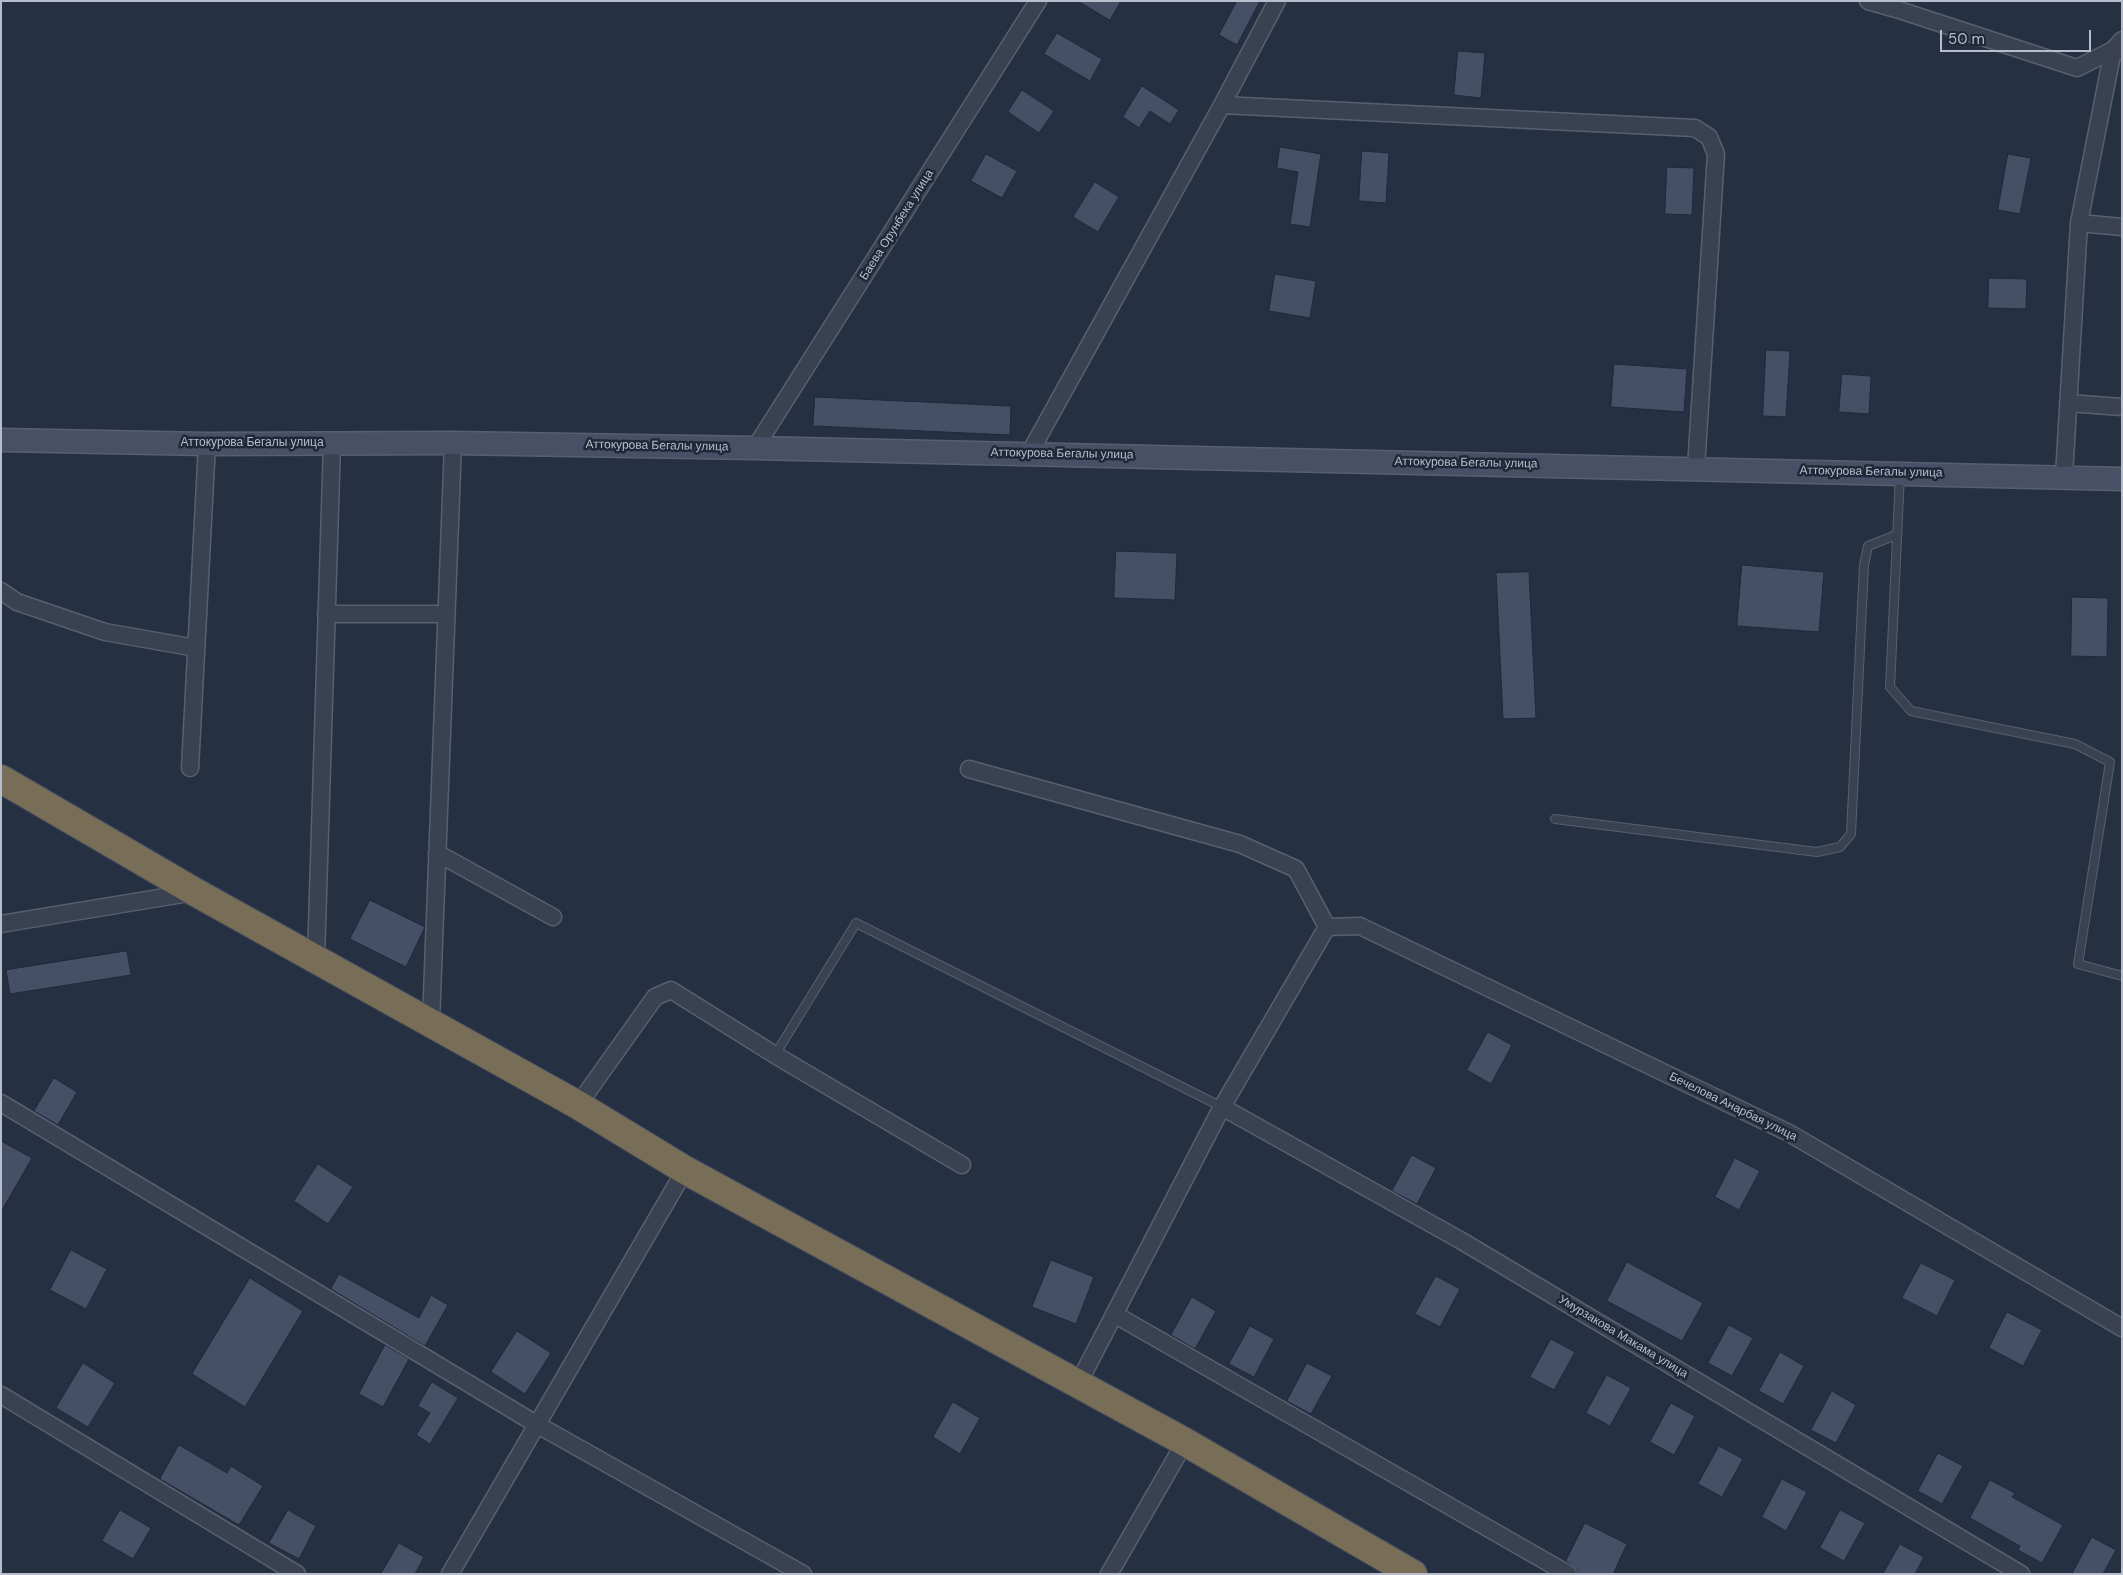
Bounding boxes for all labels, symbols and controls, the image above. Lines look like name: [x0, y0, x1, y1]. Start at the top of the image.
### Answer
scale bar: [1943, 20, 2094, 52]
text: 50 m: [1948, 29, 1985, 49]
street label: Баева Орунбека улица: [857, 167, 937, 283]
street label: Аттокурова Бегалы улица: [180, 436, 324, 450]
street label: Аттокурова Бегалы улица: [585, 438, 729, 454]
street label: Аттокурова Бегалы улица: [990, 446, 1134, 462]
street label: Аттокурова Бегалы улица: [1394, 455, 1538, 471]
street label: Аттокурова Бегалы улица: [1799, 464, 1943, 480]
street label: Бечелова Анарбая улица: [1667, 1070, 1799, 1144]
street label: Умурзакова Макама улица: [1556, 1293, 1690, 1381]

